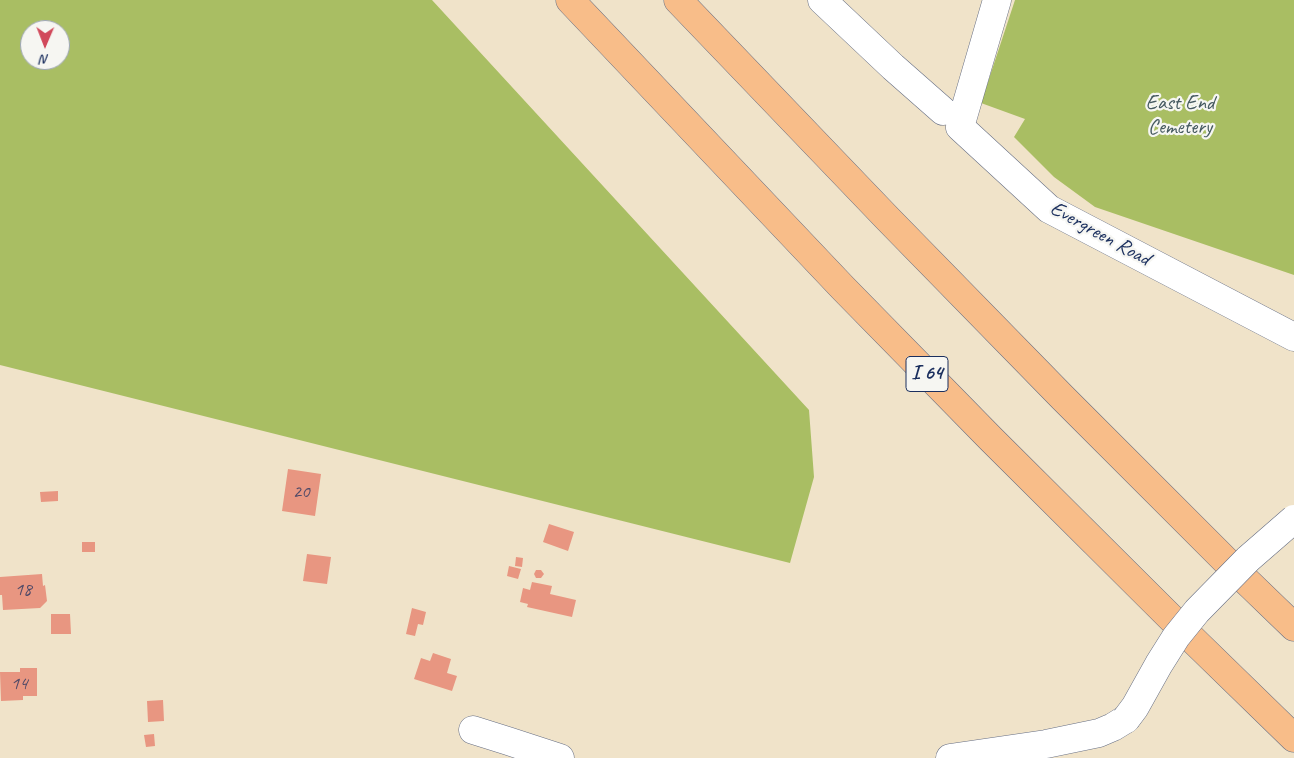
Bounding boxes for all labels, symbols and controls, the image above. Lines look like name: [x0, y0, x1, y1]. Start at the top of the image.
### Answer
north arrow: [20, 20, 70, 70]
text: N: [40, 51, 49, 68]
park label: East End Cemetery: [1146, 90, 1214, 140]
street label: Evergreen Road: [1046, 196, 1154, 272]
road number: I 64: [906, 356, 948, 392]
house number: 20: [292, 481, 310, 503]
house number: 18: [14, 579, 32, 601]
house number: 14: [10, 673, 28, 695]

